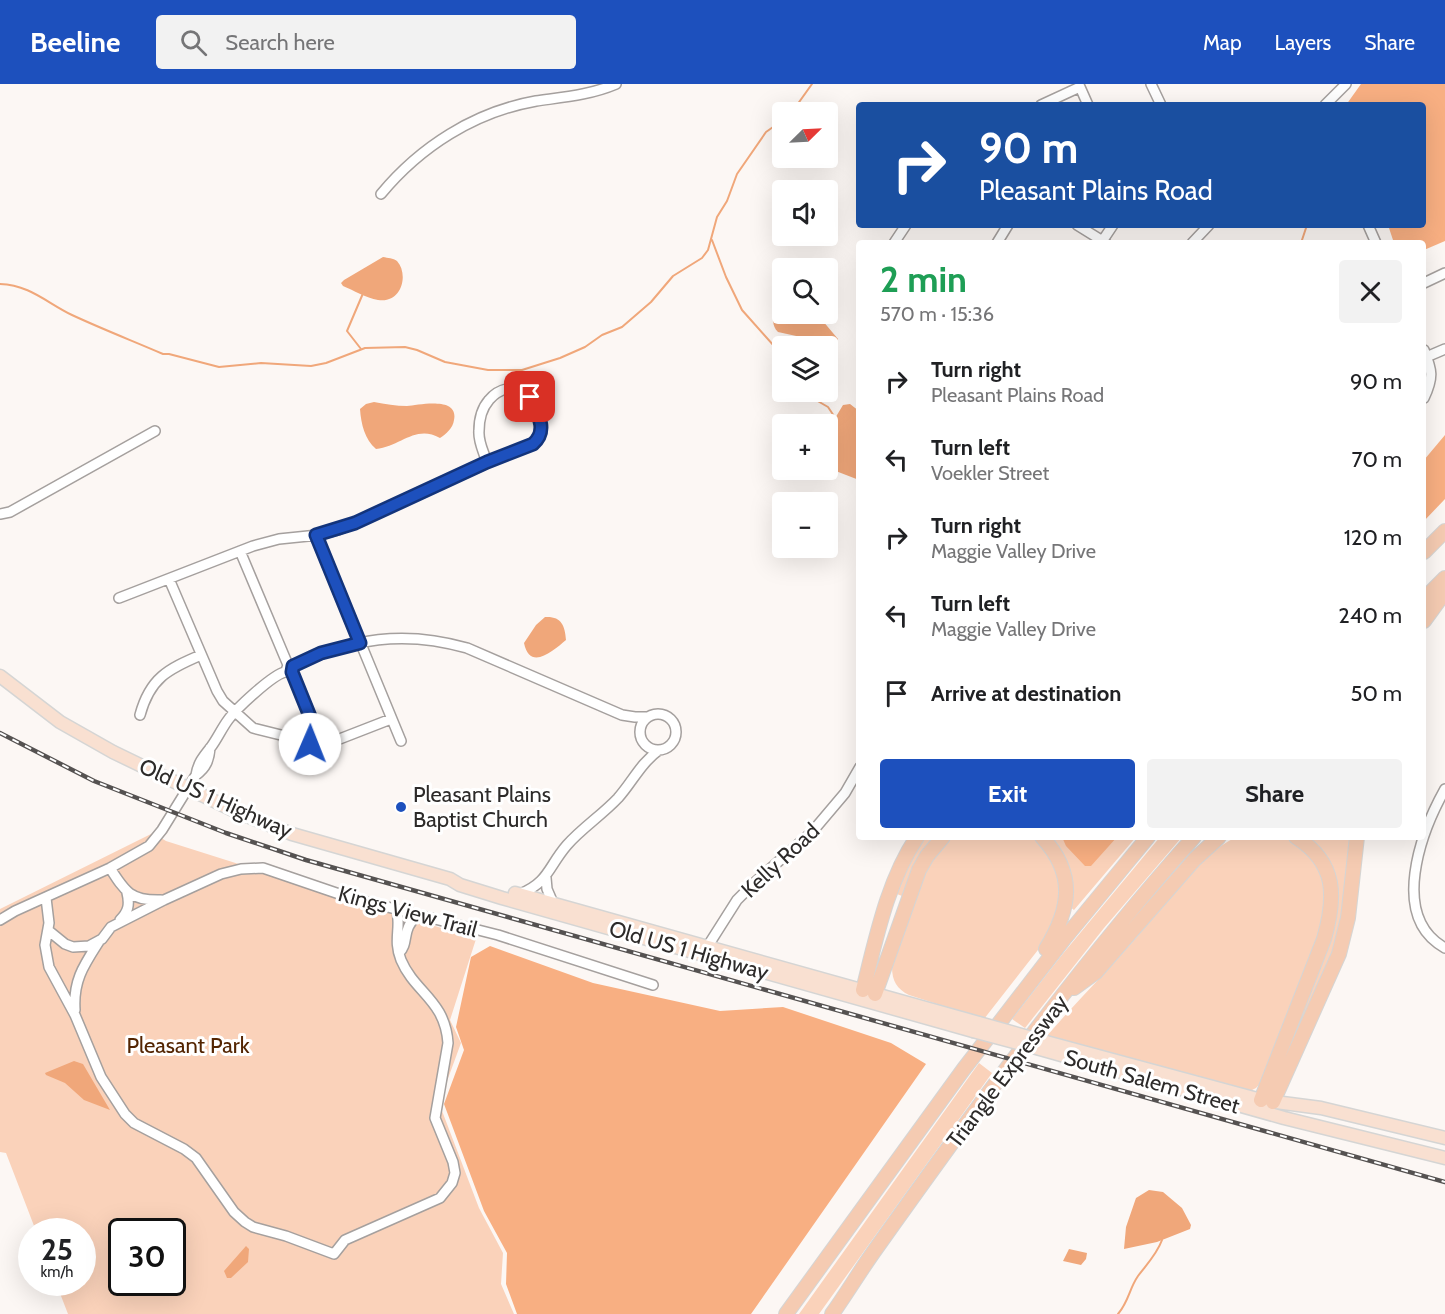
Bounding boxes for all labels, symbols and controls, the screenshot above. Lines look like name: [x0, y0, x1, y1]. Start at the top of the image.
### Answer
search box: [156, 15, 576, 69]
text: Beeline: [30, 25, 120, 59]
icon: search: [177, 26, 210, 59]
text: Search here: [225, 29, 335, 56]
text: Map: [1203, 30, 1242, 55]
text: Layers: [1275, 30, 1331, 55]
text: Share: [1364, 30, 1415, 55]
north arrow: [772, 102, 838, 168]
map controls: [772, 102, 838, 558]
text: 90 m: [979, 122, 1078, 174]
icon: right: [880, 126, 958, 204]
text: Pleasant Plains Road: [979, 174, 1213, 207]
button: sound: [772, 180, 838, 246]
text: 2 min: [880, 257, 967, 301]
button: search: [772, 258, 838, 324]
button: close: [1339, 260, 1402, 323]
text: 570 m · 15:36: [880, 302, 994, 326]
button: layers: [772, 336, 838, 402]
text: Turn right: [931, 356, 1021, 383]
icon: right: [880, 365, 913, 398]
text: 90 m: [1350, 368, 1402, 395]
pin: [504, 371, 555, 422]
icon: arrive: [513, 380, 546, 413]
text: Pleasant Plains Road: [931, 383, 1104, 407]
button: +: [772, 414, 838, 480]
text: Turn left: [931, 434, 1010, 461]
icon: left: [880, 443, 913, 476]
text: 70 m: [1352, 446, 1402, 473]
text: Voekler Street: [931, 461, 1049, 485]
button: −: [772, 492, 838, 558]
text: Turn right: [931, 512, 1021, 539]
icon: right: [880, 521, 913, 554]
text: 120 m: [1344, 524, 1402, 551]
text: Maggie Valley Drive: [931, 539, 1096, 563]
text: Turn left: [931, 590, 1010, 617]
icon: left: [880, 599, 913, 632]
text: 240 m: [1338, 602, 1402, 629]
text: Maggie Valley Drive: [931, 617, 1096, 641]
icon: arrive: [880, 677, 913, 710]
text: Arrive at destination: [931, 680, 1121, 707]
text: 50 m: [1350, 680, 1402, 707]
position arrow: [278, 712, 342, 776]
street label: Old US 1 Highway: [135, 753, 297, 844]
button: Exit: [880, 759, 1135, 828]
button: Share: [1147, 759, 1402, 828]
place label: Pleasant Plains Baptist Church: [413, 781, 551, 833]
marker: Pleasant Plains Baptist Church: [394, 800, 408, 814]
street label: Kelly Road: [736, 817, 825, 903]
street label: Kings View Trail: [335, 880, 481, 943]
street label: Old US 1 Highway: [606, 915, 772, 986]
street label: Triangle Expressway: [941, 989, 1074, 1153]
park label: Pleasant Park: [126, 1032, 250, 1059]
street label: South Salem Street: [1061, 1044, 1243, 1120]
speed limit sign: 30: [108, 1218, 186, 1296]
text: 25: [41, 1231, 73, 1268]
text: km/h: [41, 1263, 73, 1281]

